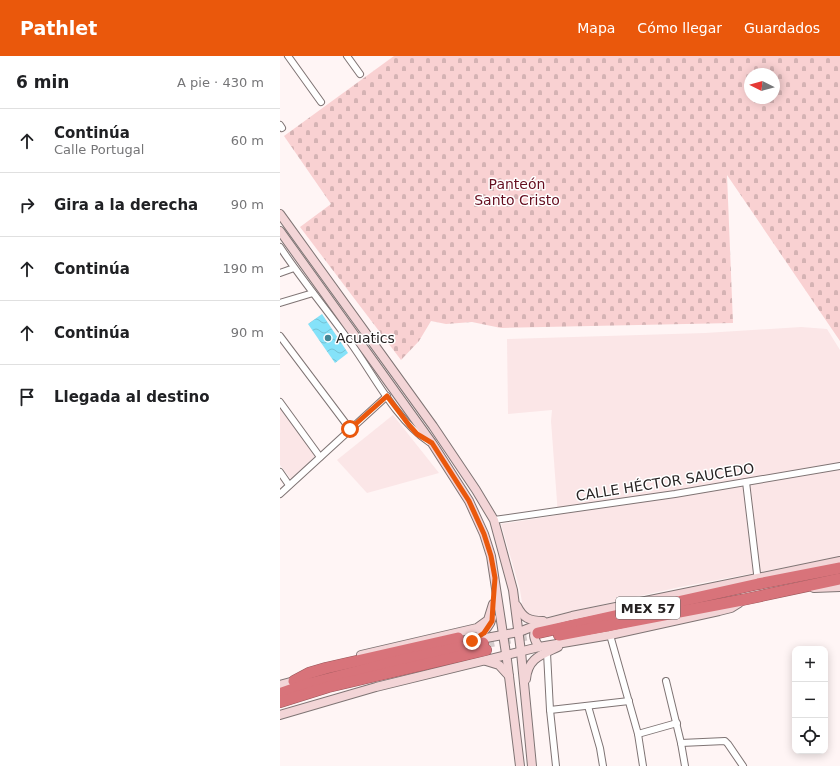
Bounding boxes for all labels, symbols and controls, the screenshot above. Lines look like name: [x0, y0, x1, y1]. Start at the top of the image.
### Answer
text: Pathlet: [20, 17, 97, 39]
text: Mapa: [577, 20, 615, 36]
text: Cómo llegar: [637, 20, 722, 36]
text: Guardados: [744, 20, 820, 36]
north arrow: [744, 68, 780, 104]
text: 6 min: [16, 72, 69, 92]
text: A pie · 430 m: [177, 75, 264, 90]
text: Continúa: [54, 124, 130, 142]
icon: ahead: [16, 130, 38, 152]
text: 60 m: [231, 133, 264, 148]
text: Calle Portugal: [54, 142, 144, 157]
park label: Panteón Santo Cristo: [474, 176, 560, 208]
icon: right: [16, 194, 38, 216]
text: Gira a la derecha: [54, 196, 198, 214]
text: 90 m: [231, 197, 264, 212]
icon: ahead: [16, 258, 38, 280]
text: Continúa: [54, 260, 130, 278]
text: 190 m: [222, 261, 264, 276]
icon: ahead: [16, 322, 38, 344]
text: Continúa: [54, 324, 130, 342]
text: 90 m: [231, 325, 264, 340]
place label: Acuatics: [336, 330, 395, 346]
marker: Acuatics: [323, 333, 333, 343]
icon: arrive: [16, 386, 38, 408]
text: Llegada al destino: [54, 388, 209, 406]
route start: [341, 420, 359, 438]
street label: CALLE HÉCTOR SAUCEDO: [575, 460, 755, 504]
road number: MEX 57: [616, 597, 680, 619]
route end: [463, 632, 481, 650]
map controls: [792, 646, 828, 754]
button: +: [792, 646, 828, 682]
button: −: [792, 682, 828, 718]
button: locate: [792, 718, 828, 754]

